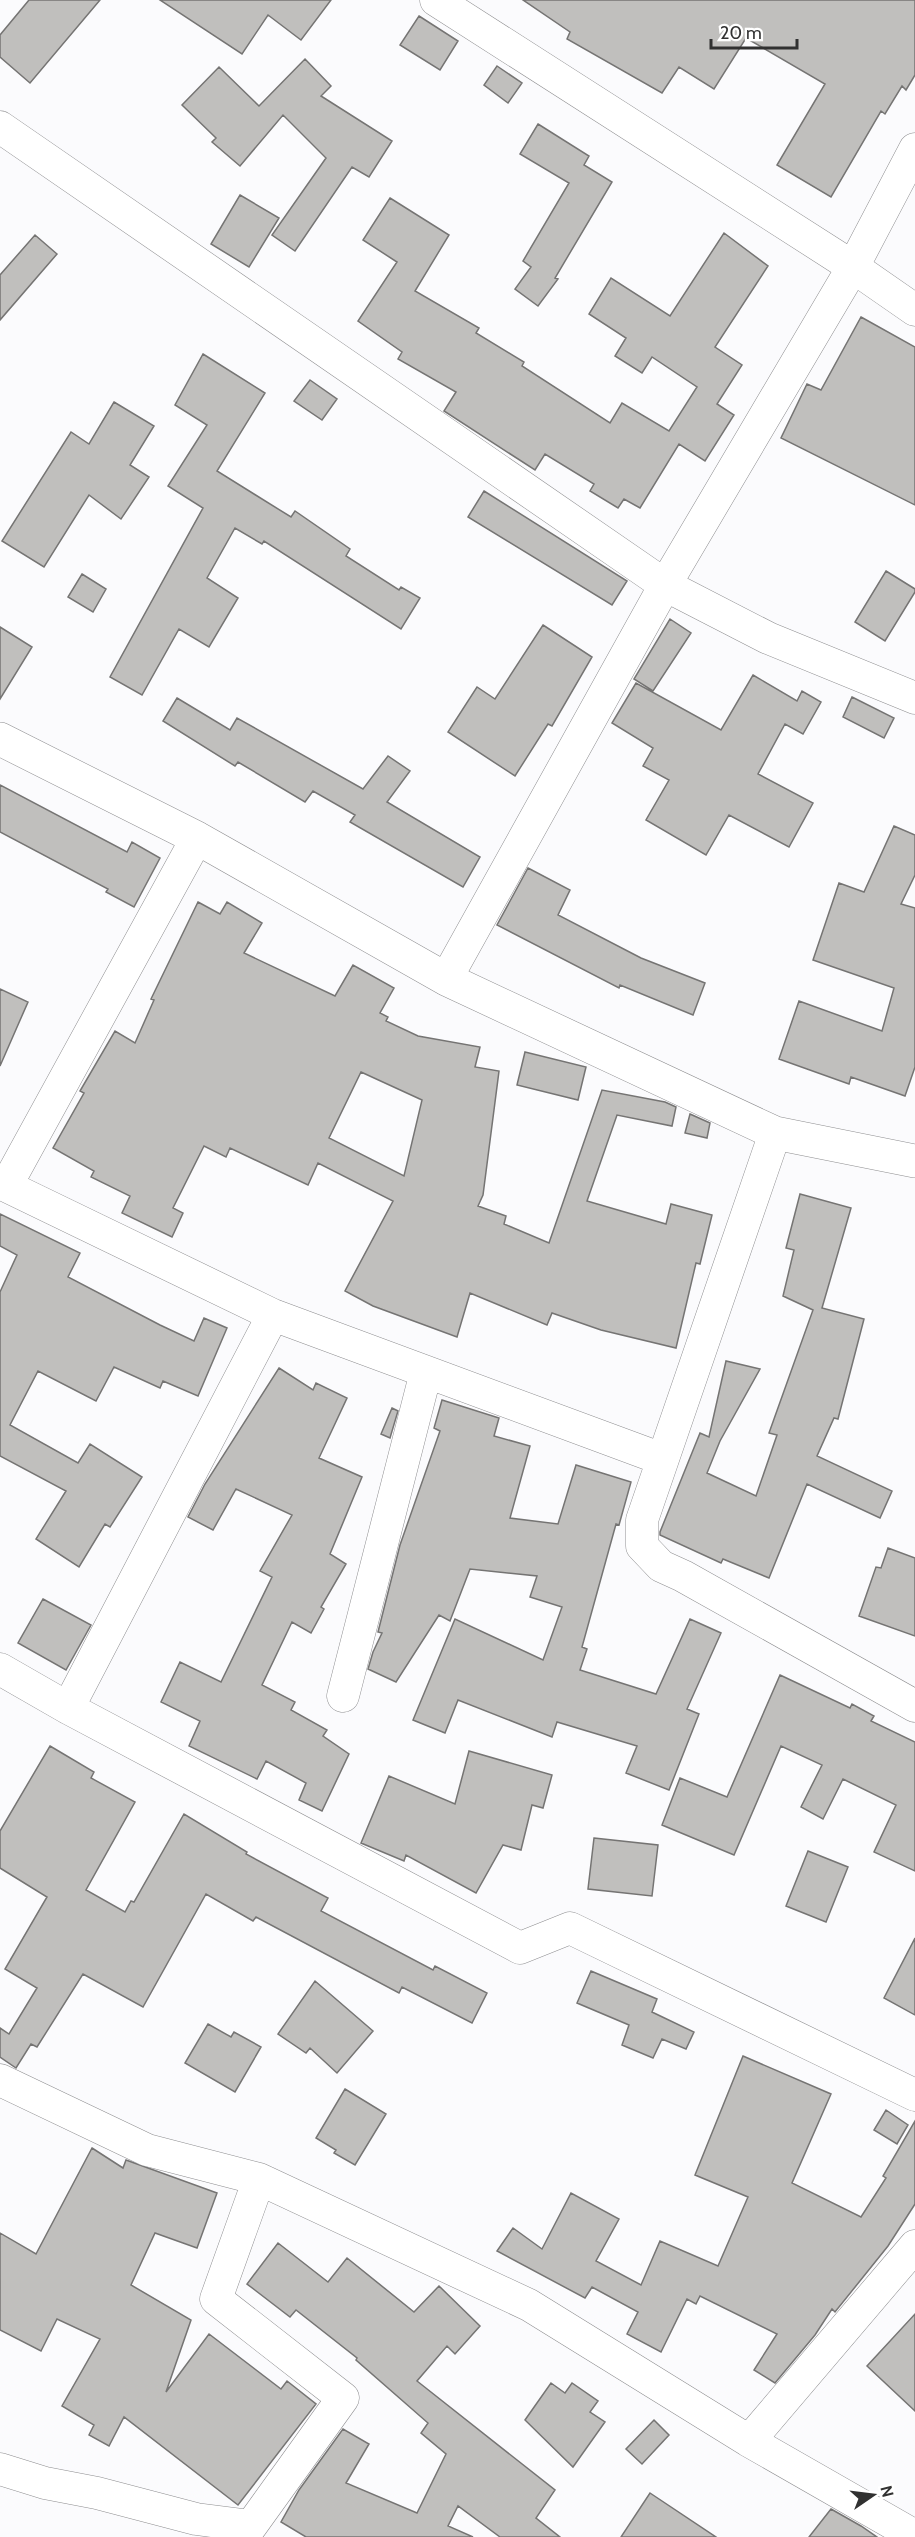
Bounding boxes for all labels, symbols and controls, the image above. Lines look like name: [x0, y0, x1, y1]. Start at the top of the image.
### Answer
scale bar: [711, 12, 796, 50]
text: 20 m: [720, 22, 762, 44]
north arrow: [843, 2465, 903, 2525]
text: N: [876, 2484, 898, 2499]

